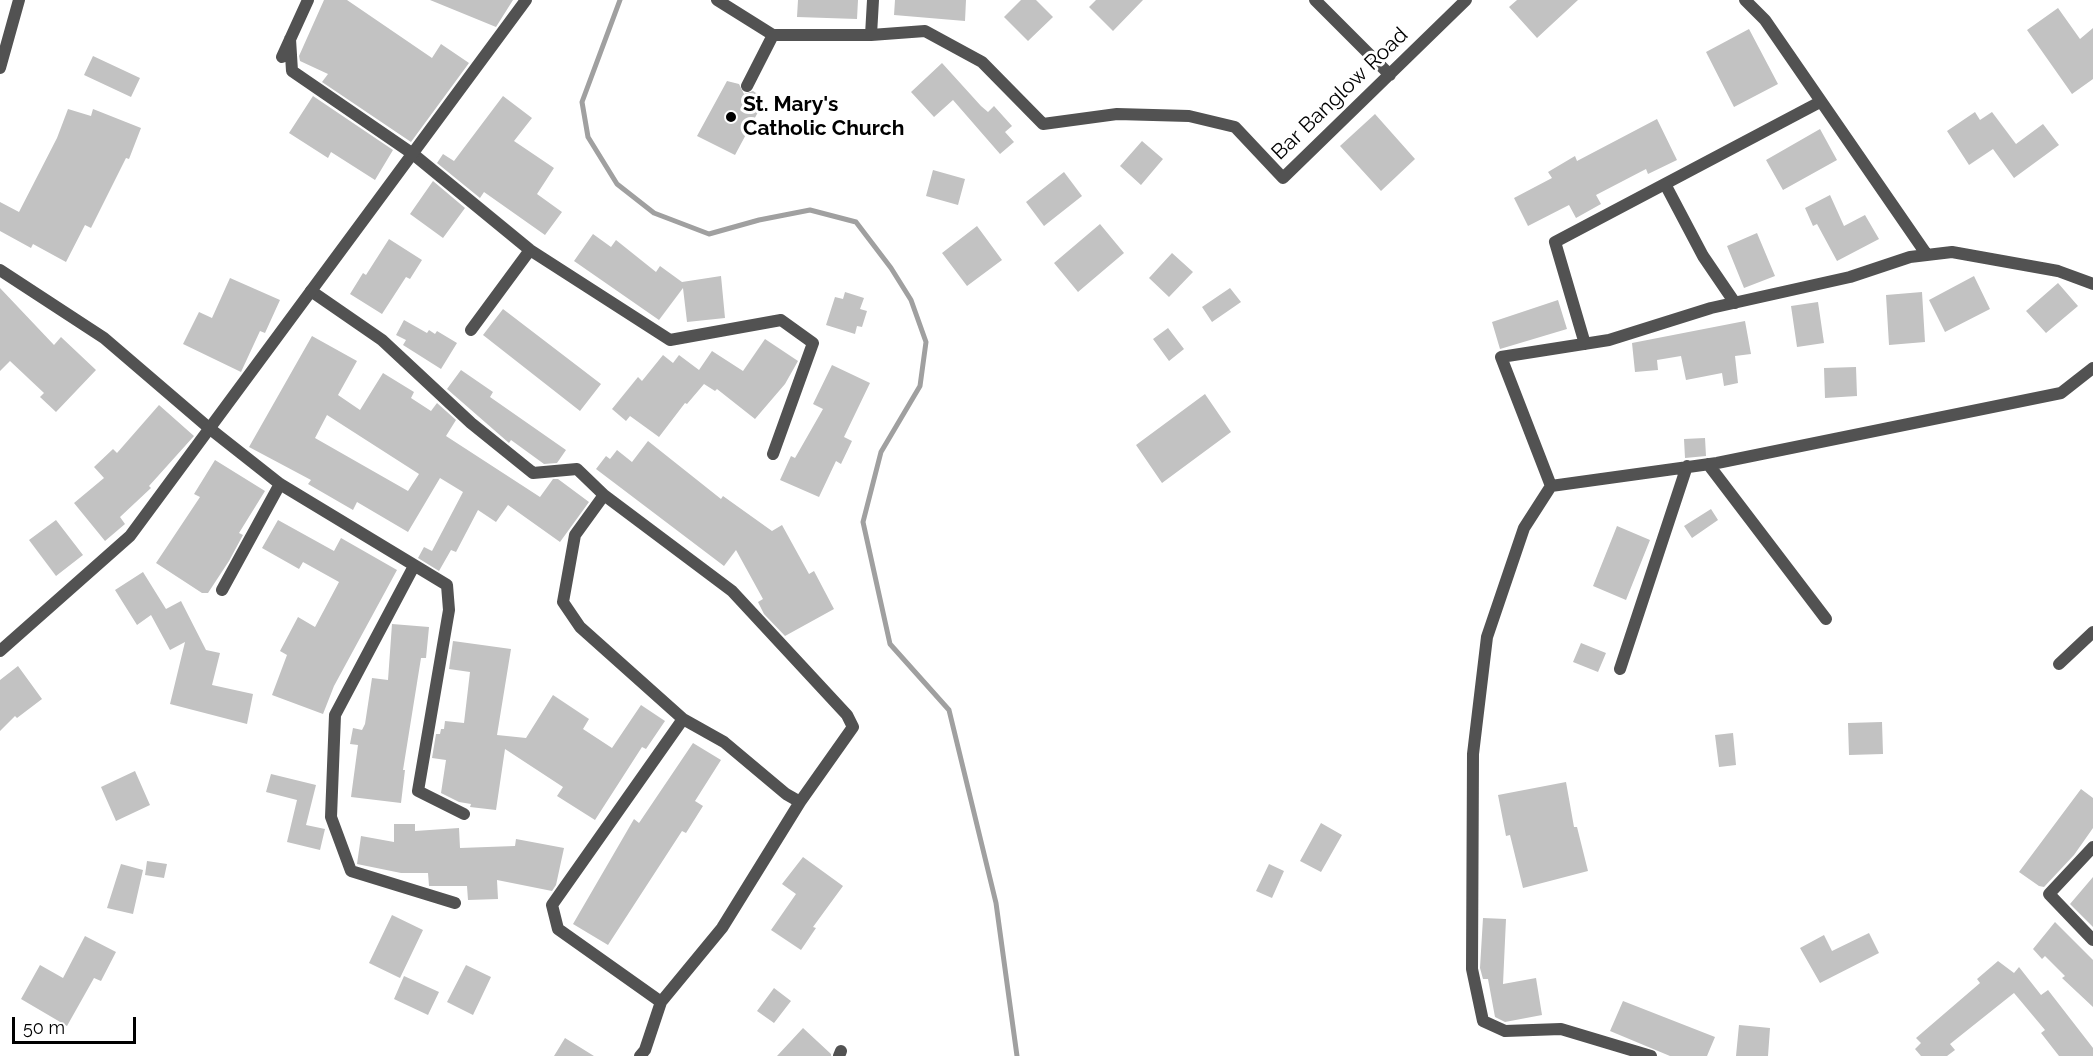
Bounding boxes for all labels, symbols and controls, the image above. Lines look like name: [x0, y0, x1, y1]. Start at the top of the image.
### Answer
street label: Bar Banglow Road: [1267, 23, 1413, 165]
place label: St. Mary's Catholic Church: [743, 92, 904, 142]
marker: St. Mary's Catholic Church: [724, 110, 738, 124]
scale bar: [15, 1005, 140, 1043]
text: 50 m: [23, 1017, 65, 1038]

